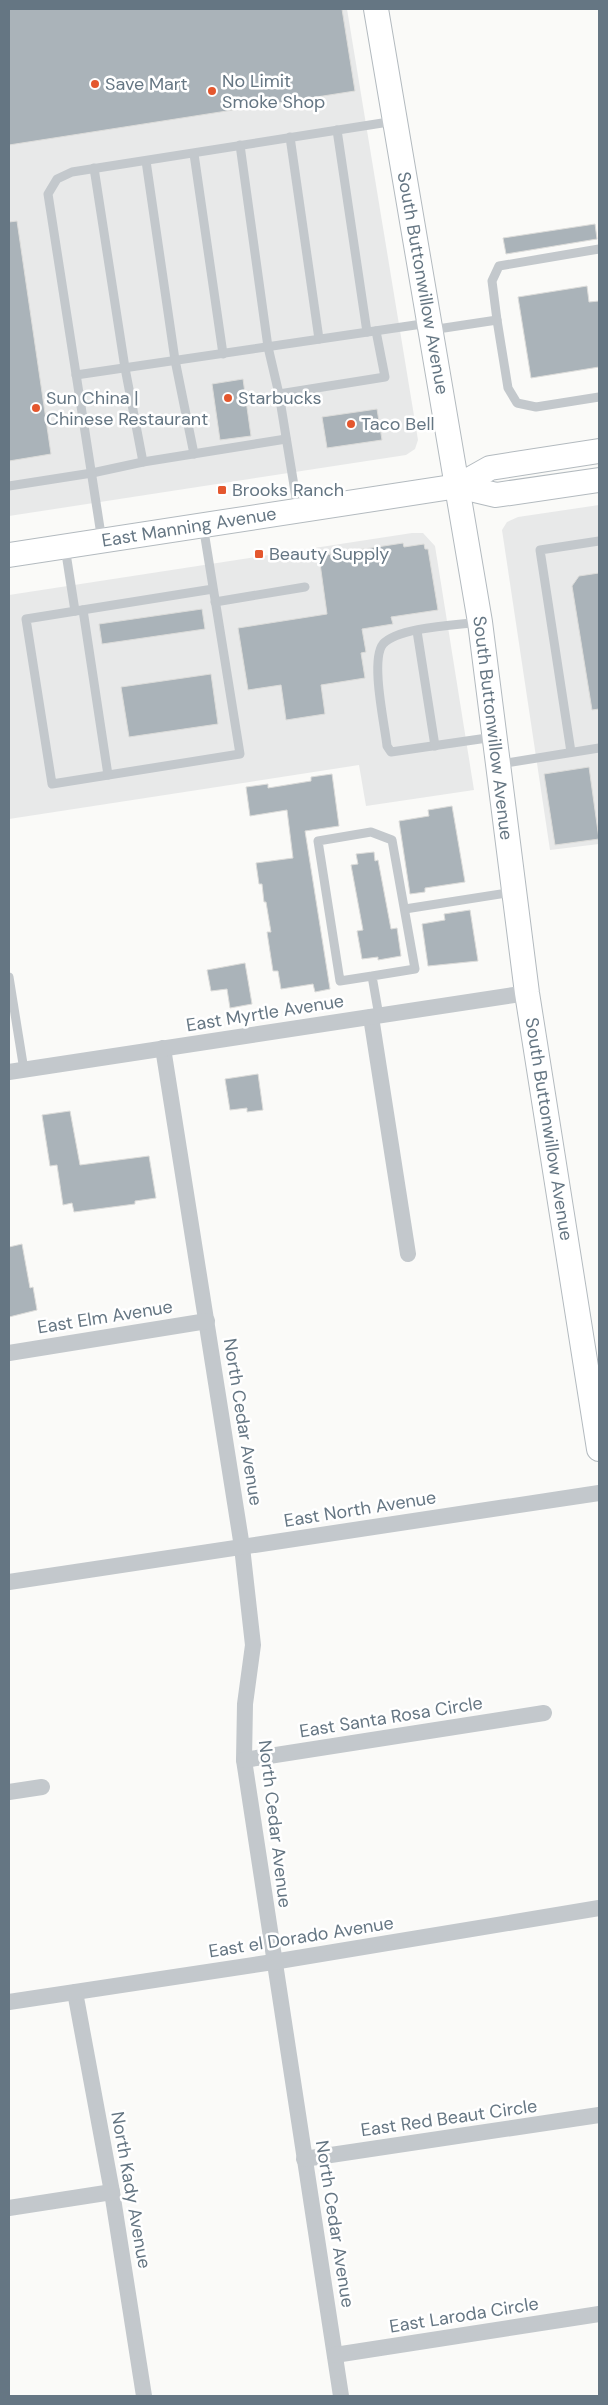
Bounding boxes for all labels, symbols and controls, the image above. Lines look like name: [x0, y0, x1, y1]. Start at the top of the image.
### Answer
place label: No Limit Smoke Shop: [222, 69, 325, 114]
place label: Save Mart: [105, 72, 188, 96]
marker: Save Mart: [89, 78, 101, 90]
marker: No Limit Smoke Shop: [206, 85, 218, 97]
street label: South Buttonwillow Avenue: [392, 170, 454, 396]
place label: Sun China | Chinese Restaurant: [46, 386, 208, 431]
place label: Starbucks: [238, 386, 321, 410]
marker: Starbucks: [222, 392, 234, 404]
marker: Sun China | Chinese Restaurant: [30, 402, 42, 414]
place label: Taco Bell: [361, 412, 434, 436]
marker: Taco Bell: [345, 418, 357, 430]
place label: Brooks Ranch: [232, 478, 344, 502]
marker: Brooks Ranch: [216, 484, 228, 496]
street label: East Manning Avenue: [100, 501, 278, 553]
place label: Beauty Supply: [269, 542, 389, 566]
marker: Beauty Supply: [253, 548, 265, 560]
street label: South Buttonwillow Avenue: [467, 614, 519, 842]
street label: East Myrtle Avenue: [184, 989, 346, 1037]
street label: South Buttonwillow Avenue: [519, 1016, 579, 1242]
street label: East Elm Avenue: [36, 1294, 174, 1340]
street label: North Cedar Avenue: [218, 1337, 268, 1507]
street label: East North Avenue: [282, 1485, 438, 1533]
street label: East Santa Rosa Circle: [298, 1691, 484, 1743]
street label: North Cedar Avenue: [253, 1739, 297, 1909]
street label: East el Dorado Avenue: [207, 1911, 395, 1963]
street label: East Red Beaut Circle: [359, 2094, 539, 2142]
street label: North Kady Avenue: [105, 2110, 157, 2270]
street label: North Cedar Avenue: [310, 2139, 360, 2309]
street label: East Laroda Circle: [388, 2291, 540, 2339]

